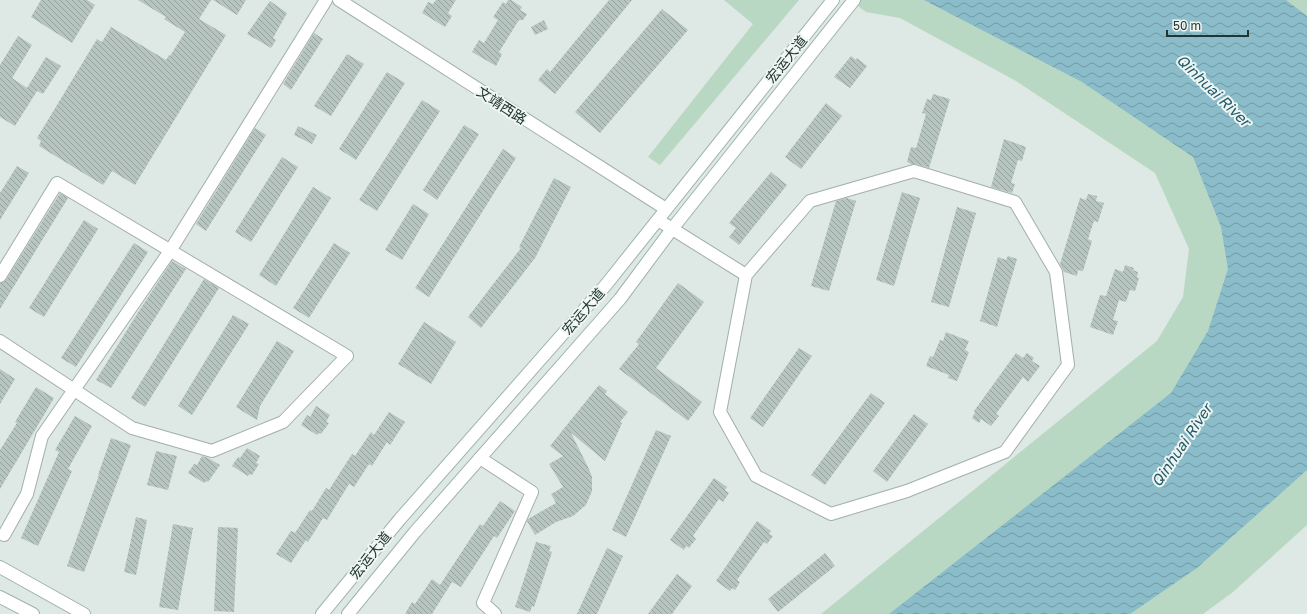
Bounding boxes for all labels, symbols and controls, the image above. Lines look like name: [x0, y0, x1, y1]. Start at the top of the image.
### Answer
scale bar: [1167, 12, 1248, 38]
text: 50 m: [1173, 18, 1201, 33]
street label: 宏运大道: [762, 32, 810, 86]
water label: Qinhuai River: [1173, 50, 1256, 131]
street label: 文靖西路: [474, 83, 530, 127]
street label: 宏运大道: [558, 284, 608, 338]
water label: Qinhuai River: [1147, 398, 1216, 490]
street label: 宏运大道: [346, 528, 394, 582]

